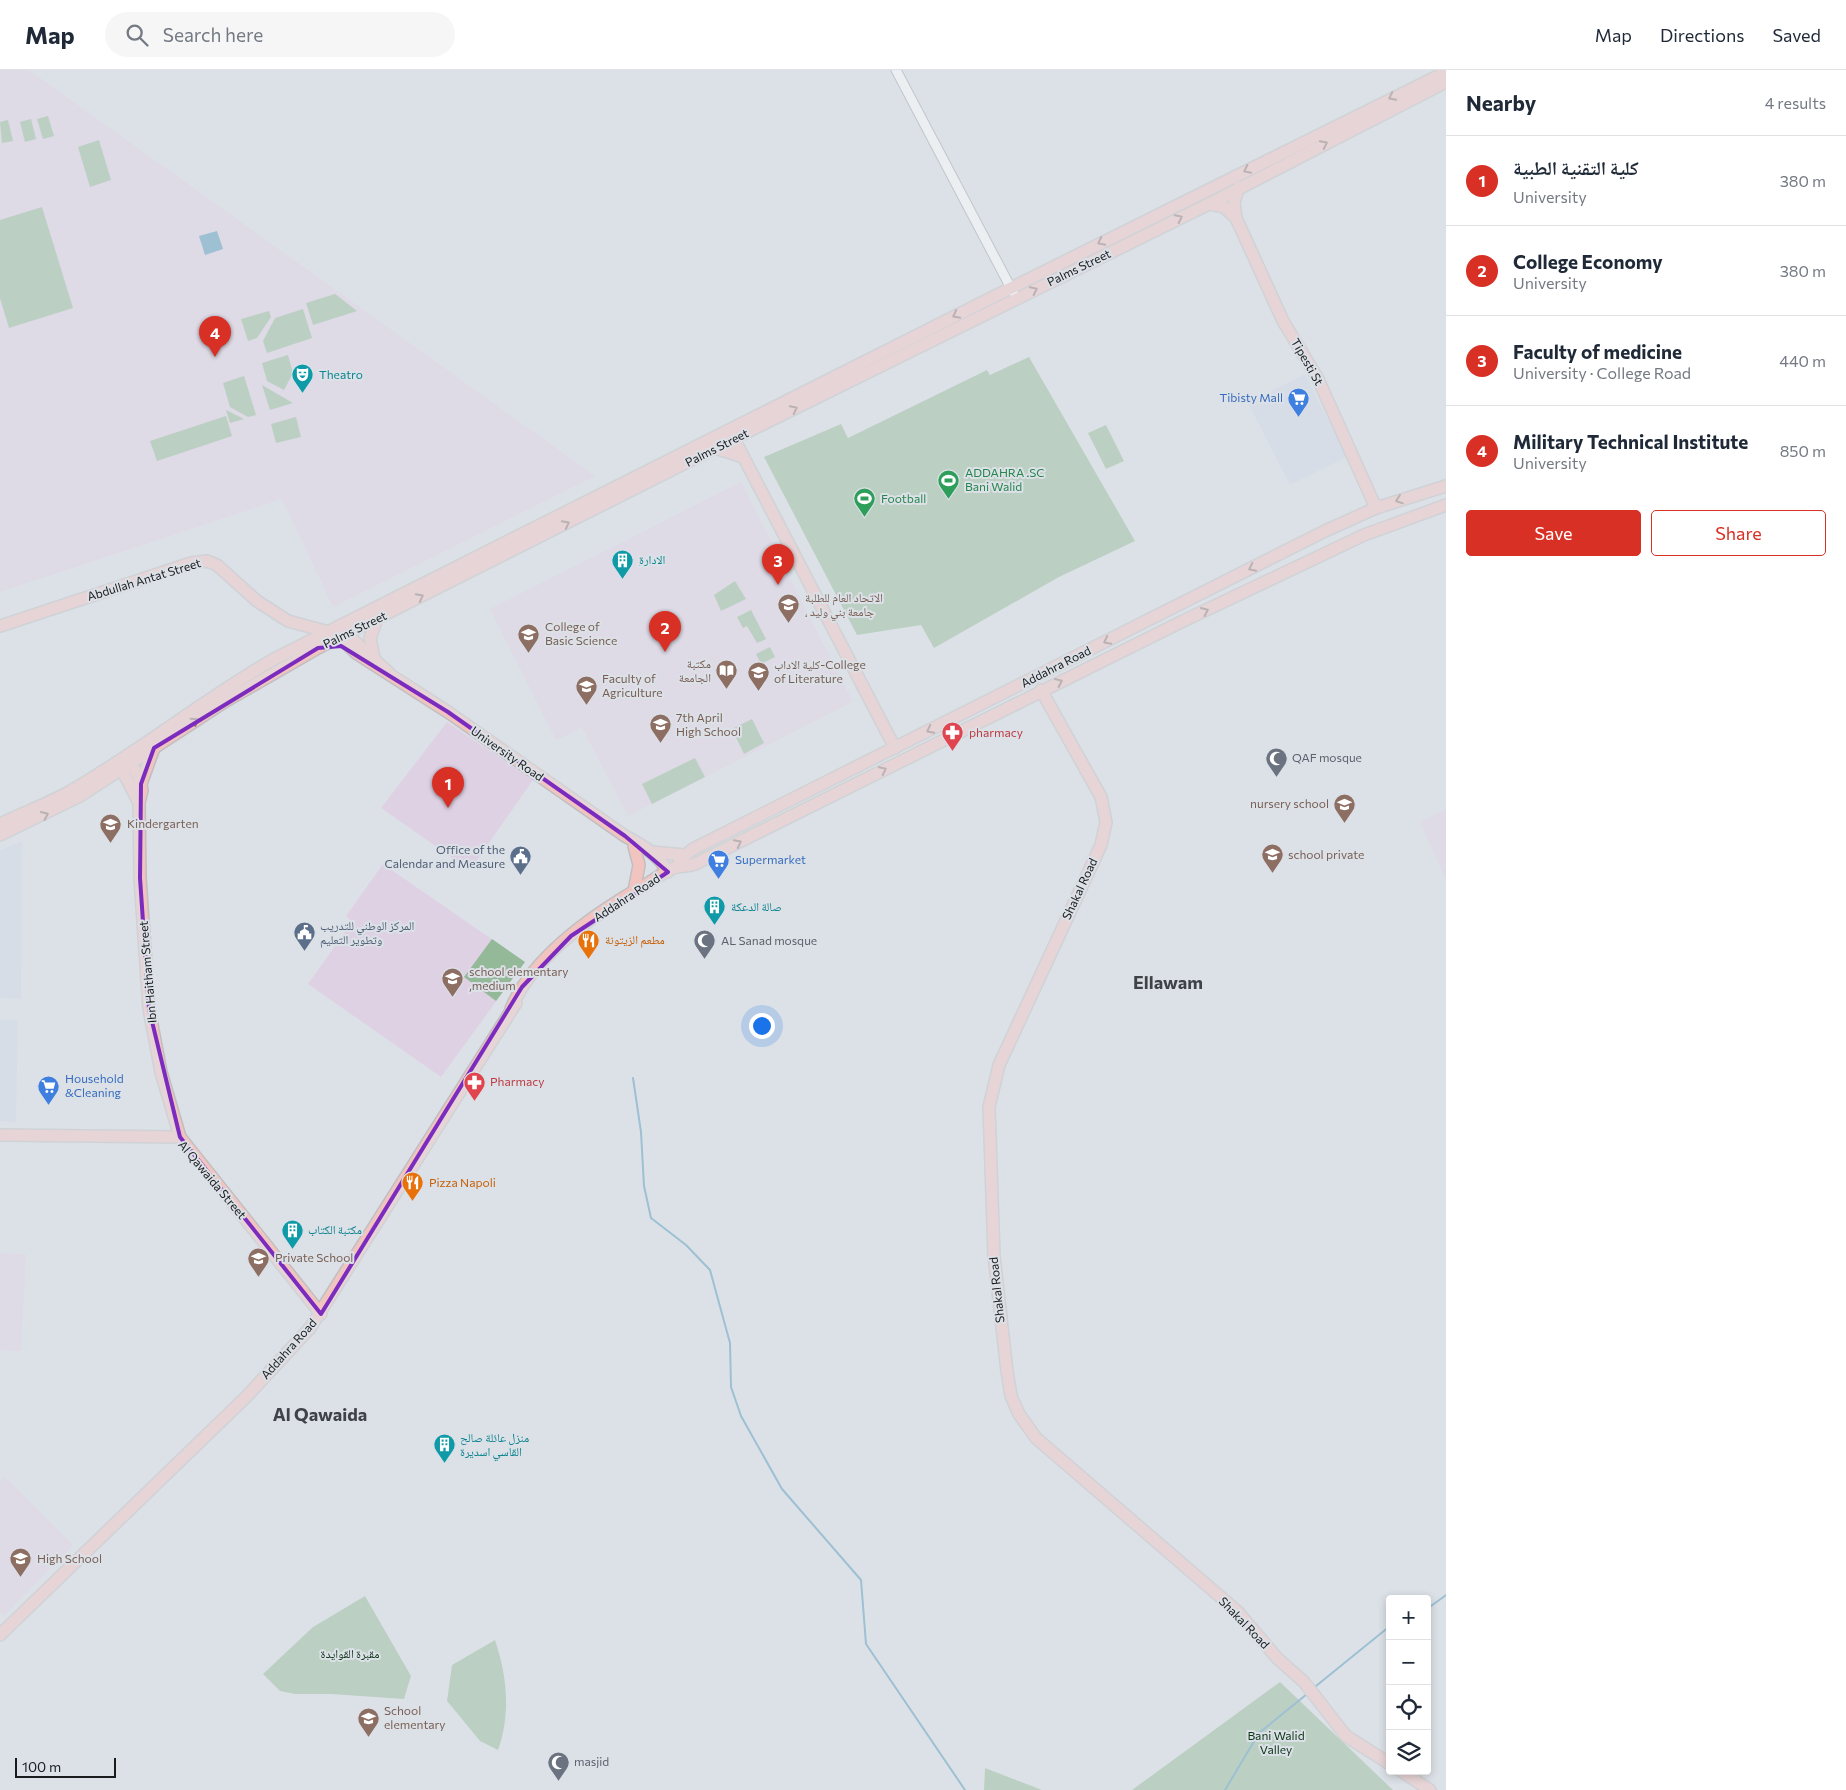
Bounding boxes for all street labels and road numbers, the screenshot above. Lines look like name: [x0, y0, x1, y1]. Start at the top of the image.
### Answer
street label: Palms Street: [1044, 246, 1113, 289]
street label: Tipesti St: [1289, 336, 1327, 387]
street label: Palms Street: [683, 425, 751, 469]
street label: Abdullah Antat Street: [85, 555, 202, 603]
street label: Palms Street: [320, 608, 389, 651]
street label: Addahra Road: [1018, 643, 1093, 690]
street label: University Road: [469, 723, 547, 783]
street label: Shakal Road: [1059, 855, 1099, 922]
street label: Addahra Road: [591, 870, 662, 924]
street label: Ibn Haitham Street: [136, 920, 158, 1024]
street label: Al Qawaida Street: [176, 1137, 250, 1221]
street label: Shakal Road: [986, 1256, 1006, 1324]
street label: Addahra Road: [258, 1315, 319, 1381]
street label: Shakal Road: [1217, 1594, 1273, 1651]

